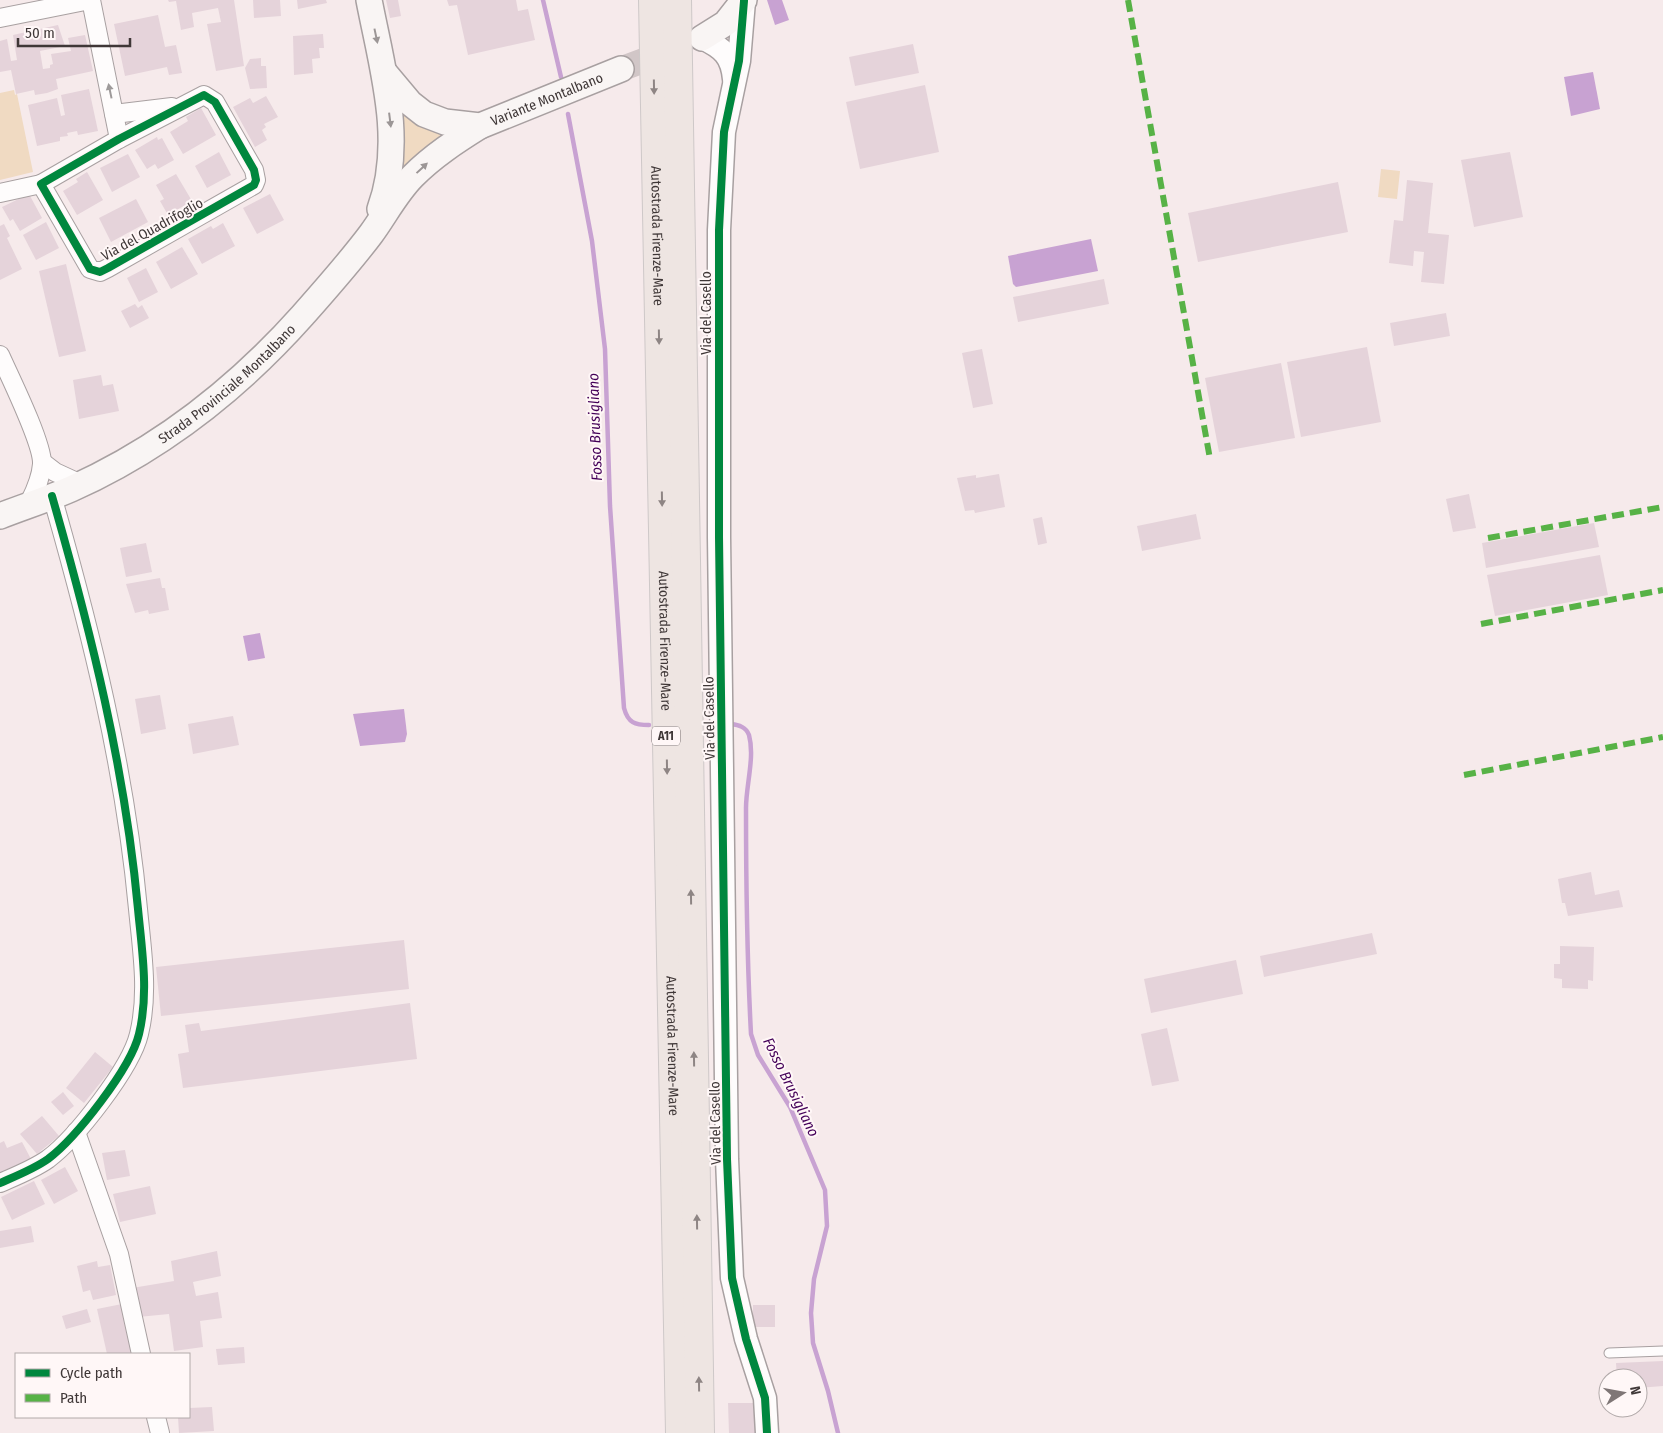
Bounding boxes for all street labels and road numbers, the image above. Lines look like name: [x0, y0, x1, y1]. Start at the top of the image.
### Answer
street label: Variante Montalbano: [488, 69, 605, 130]
street label: Autostrada Firenze-Mare: [647, 166, 667, 306]
street label: Via del Quadrifoglio: [98, 194, 206, 264]
street label: Via del Casello: [698, 271, 715, 355]
street label: Strada Provinciale Montalbano: [155, 321, 299, 448]
street label: Autostrada Firenze-Mare: [655, 571, 674, 711]
street label: Via del Casello: [700, 676, 719, 760]
road number: A11: [652, 726, 680, 746]
street label: Autostrada Firenze-Mare: [662, 976, 682, 1116]
street label: Via del Casello: [706, 1081, 725, 1165]

